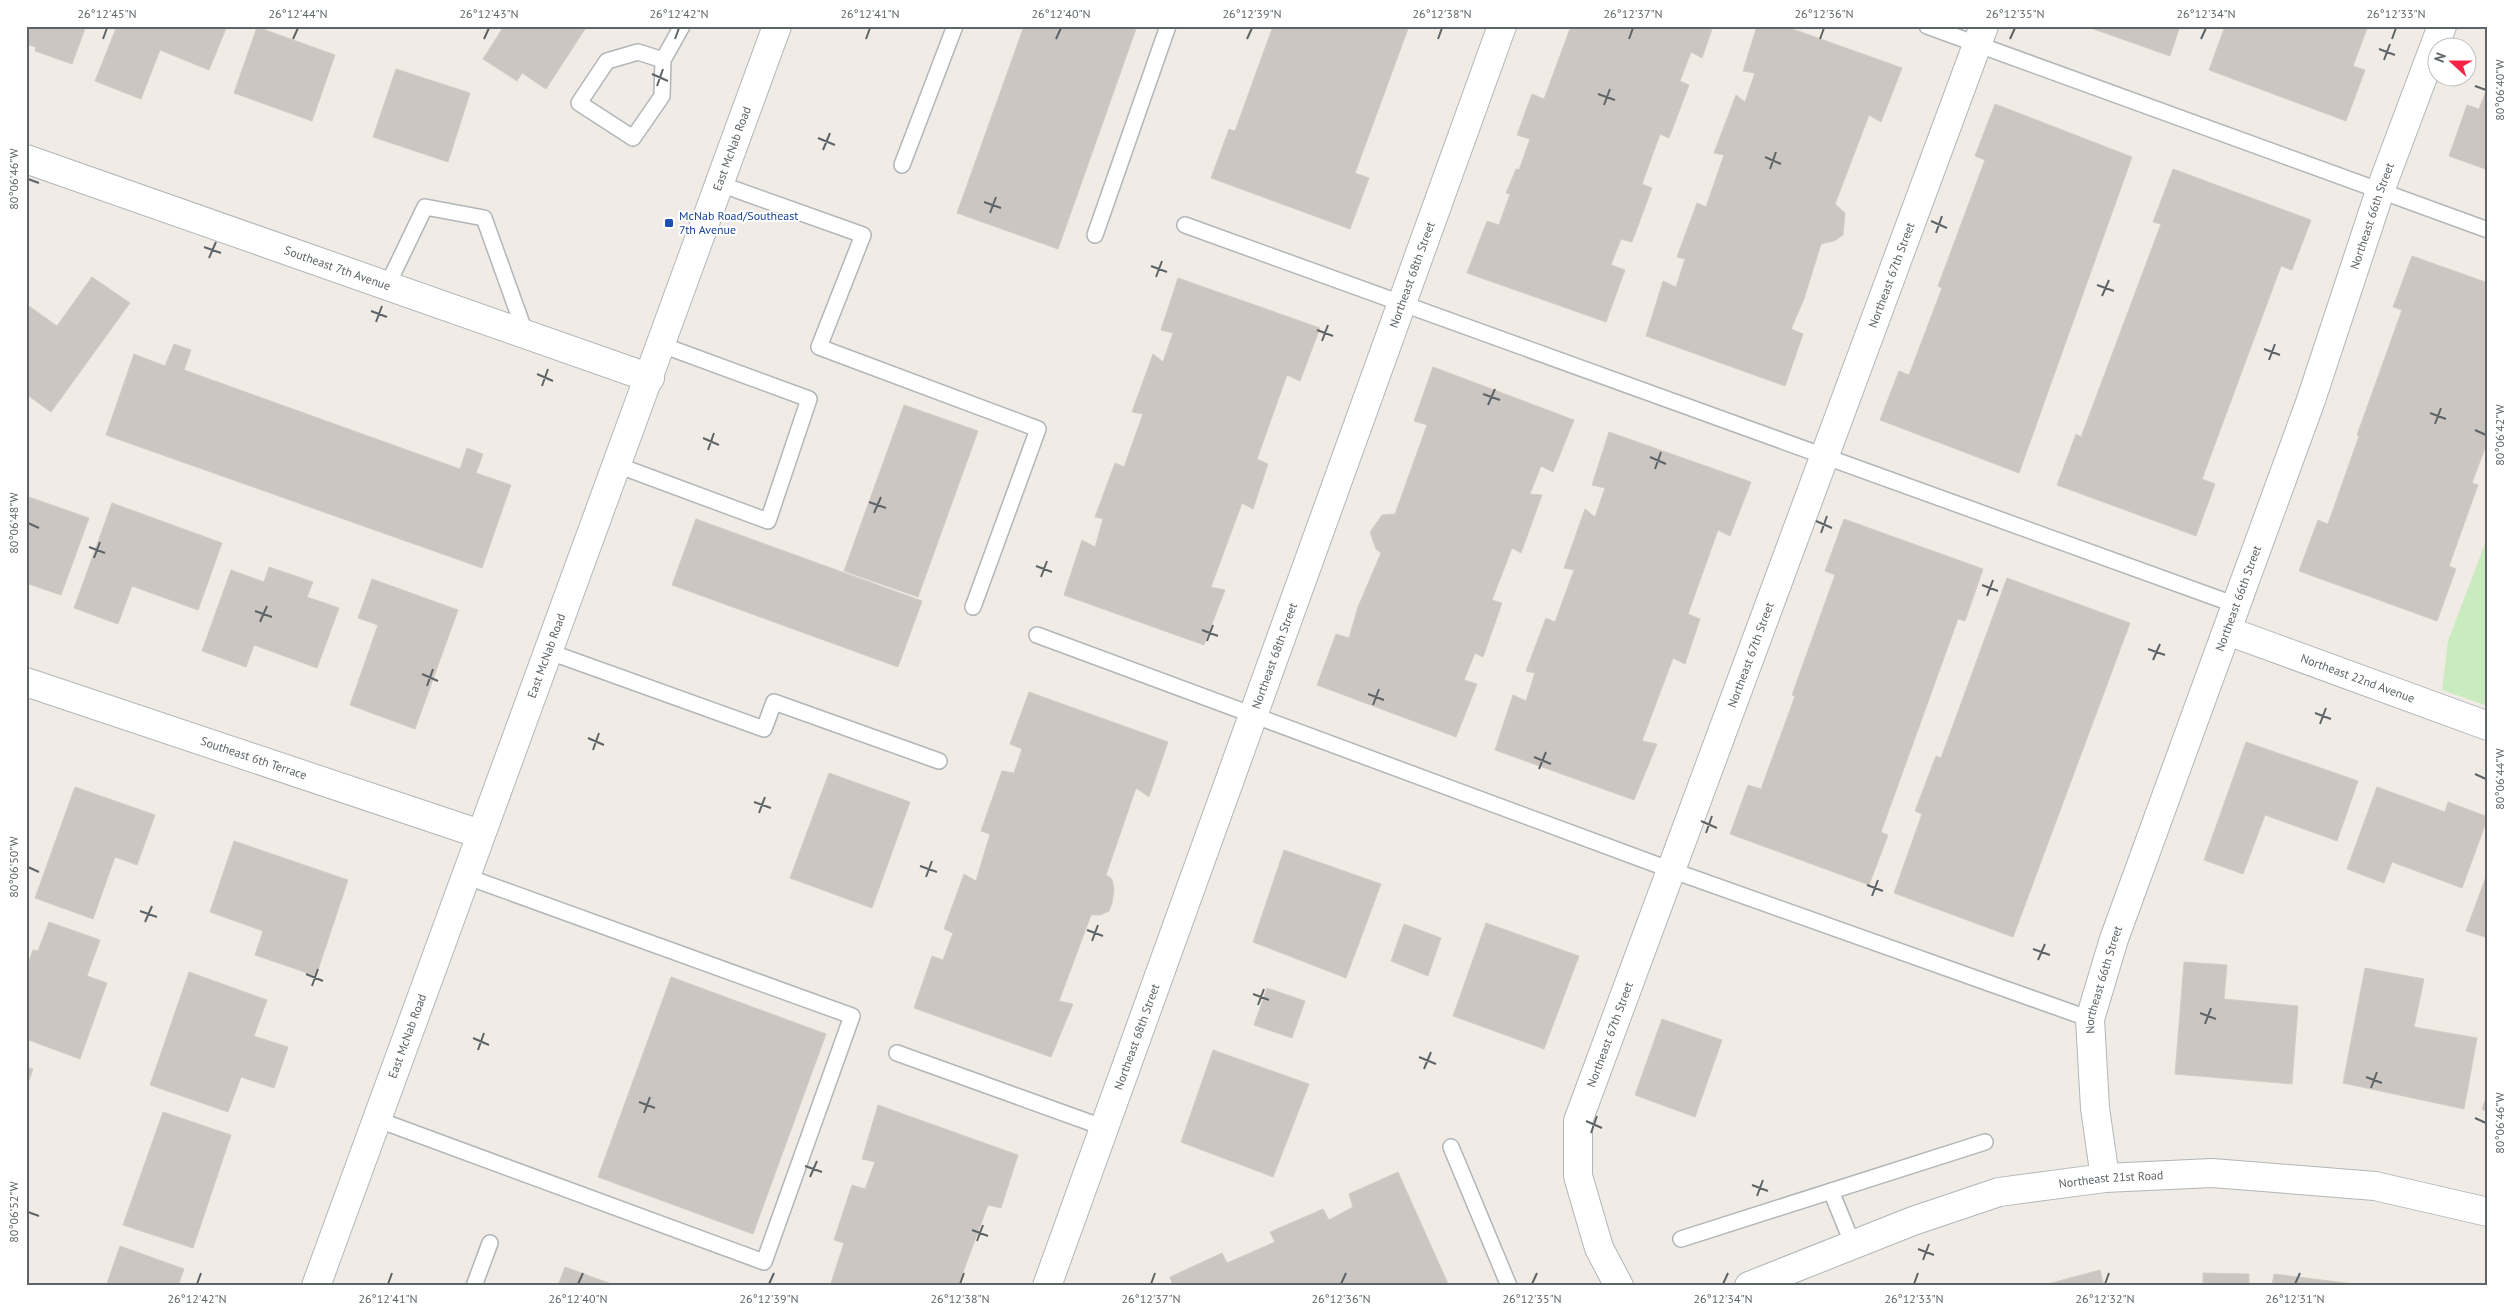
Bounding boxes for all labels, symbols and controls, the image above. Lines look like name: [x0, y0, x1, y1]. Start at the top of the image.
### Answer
text: 26°12'45"N: [77, 6, 137, 21]
text: 26°12'44"N: [268, 6, 328, 21]
text: 26°12'43"N: [459, 6, 519, 21]
text: 26°12'42"N: [649, 6, 709, 21]
text: 26°12'41"N: [840, 6, 900, 21]
text: 26°12'40"N: [1031, 6, 1091, 21]
text: 26°12'39"N: [1222, 6, 1282, 21]
text: 26°12'38"N: [1412, 6, 1472, 21]
text: 26°12'37"N: [1603, 6, 1663, 21]
text: 26°12'36"N: [1794, 6, 1854, 21]
text: 26°12'35"N: [1985, 6, 2045, 21]
text: 26°12'34"N: [2176, 6, 2236, 21]
text: 26°12'33"N: [2366, 6, 2426, 21]
north arrow: [2426, 38, 2476, 88]
text: N: [2430, 50, 2450, 65]
text: 80°06'40"W: [2492, 59, 2507, 121]
street label: East McNab Road: [709, 104, 754, 193]
text: 80°06'46"W: [6, 148, 21, 210]
street label: Northeast 66th Street: [2347, 161, 2397, 271]
place label: McNab Road/Southeast 7th Avenue: [679, 208, 798, 237]
marker: McNab Road/Southeast 7th Avenue: [663, 217, 675, 229]
street label: Northeast 68th Street: [1386, 220, 1438, 330]
street label: Northeast 67th Street: [1865, 220, 1918, 330]
street label: Southeast 7th Avenue: [282, 242, 393, 293]
text: 80°06'42"W: [2492, 404, 2507, 466]
text: 80°06'48"W: [6, 492, 21, 554]
street label: Northeast 66th Street: [2212, 543, 2264, 653]
street label: Northeast 67th Street: [1724, 600, 1777, 710]
street label: Northeast 68th Street: [1248, 601, 1300, 711]
street label: East McNab Road: [524, 611, 568, 700]
street label: Northeast 22nd Avenue: [2299, 650, 2417, 706]
street label: Southeast 6th Terrace: [199, 733, 309, 782]
text: 80°06'44"W: [2492, 748, 2507, 810]
text: 80°06'50"W: [6, 836, 21, 898]
street label: Northeast 66th Street: [2082, 924, 2125, 1034]
street label: Northeast 67th Street: [1583, 980, 1636, 1089]
street label: Northeast 68th Street: [1111, 981, 1163, 1092]
street label: East McNab Road: [385, 992, 429, 1080]
text: 80°06'46"W: [2492, 1092, 2507, 1154]
street label: Northeast 21st Road: [2058, 1167, 2164, 1191]
text: 80°06'52"W: [6, 1181, 21, 1243]
text: 26°12'42"N: [167, 1291, 227, 1306]
text: 26°12'41"N: [358, 1291, 418, 1306]
text: 26°12'40"N: [548, 1291, 608, 1306]
text: 26°12'39"N: [739, 1291, 799, 1306]
text: 26°12'38"N: [930, 1291, 990, 1306]
text: 26°12'37"N: [1121, 1291, 1181, 1306]
text: 26°12'36"N: [1311, 1291, 1371, 1306]
text: 26°12'35"N: [1502, 1291, 1562, 1306]
text: 26°12'34"N: [1693, 1291, 1753, 1306]
text: 26°12'33"N: [1884, 1291, 1944, 1306]
text: 26°12'32"N: [2075, 1291, 2135, 1306]
text: 26°12'31"N: [2265, 1291, 2325, 1306]

